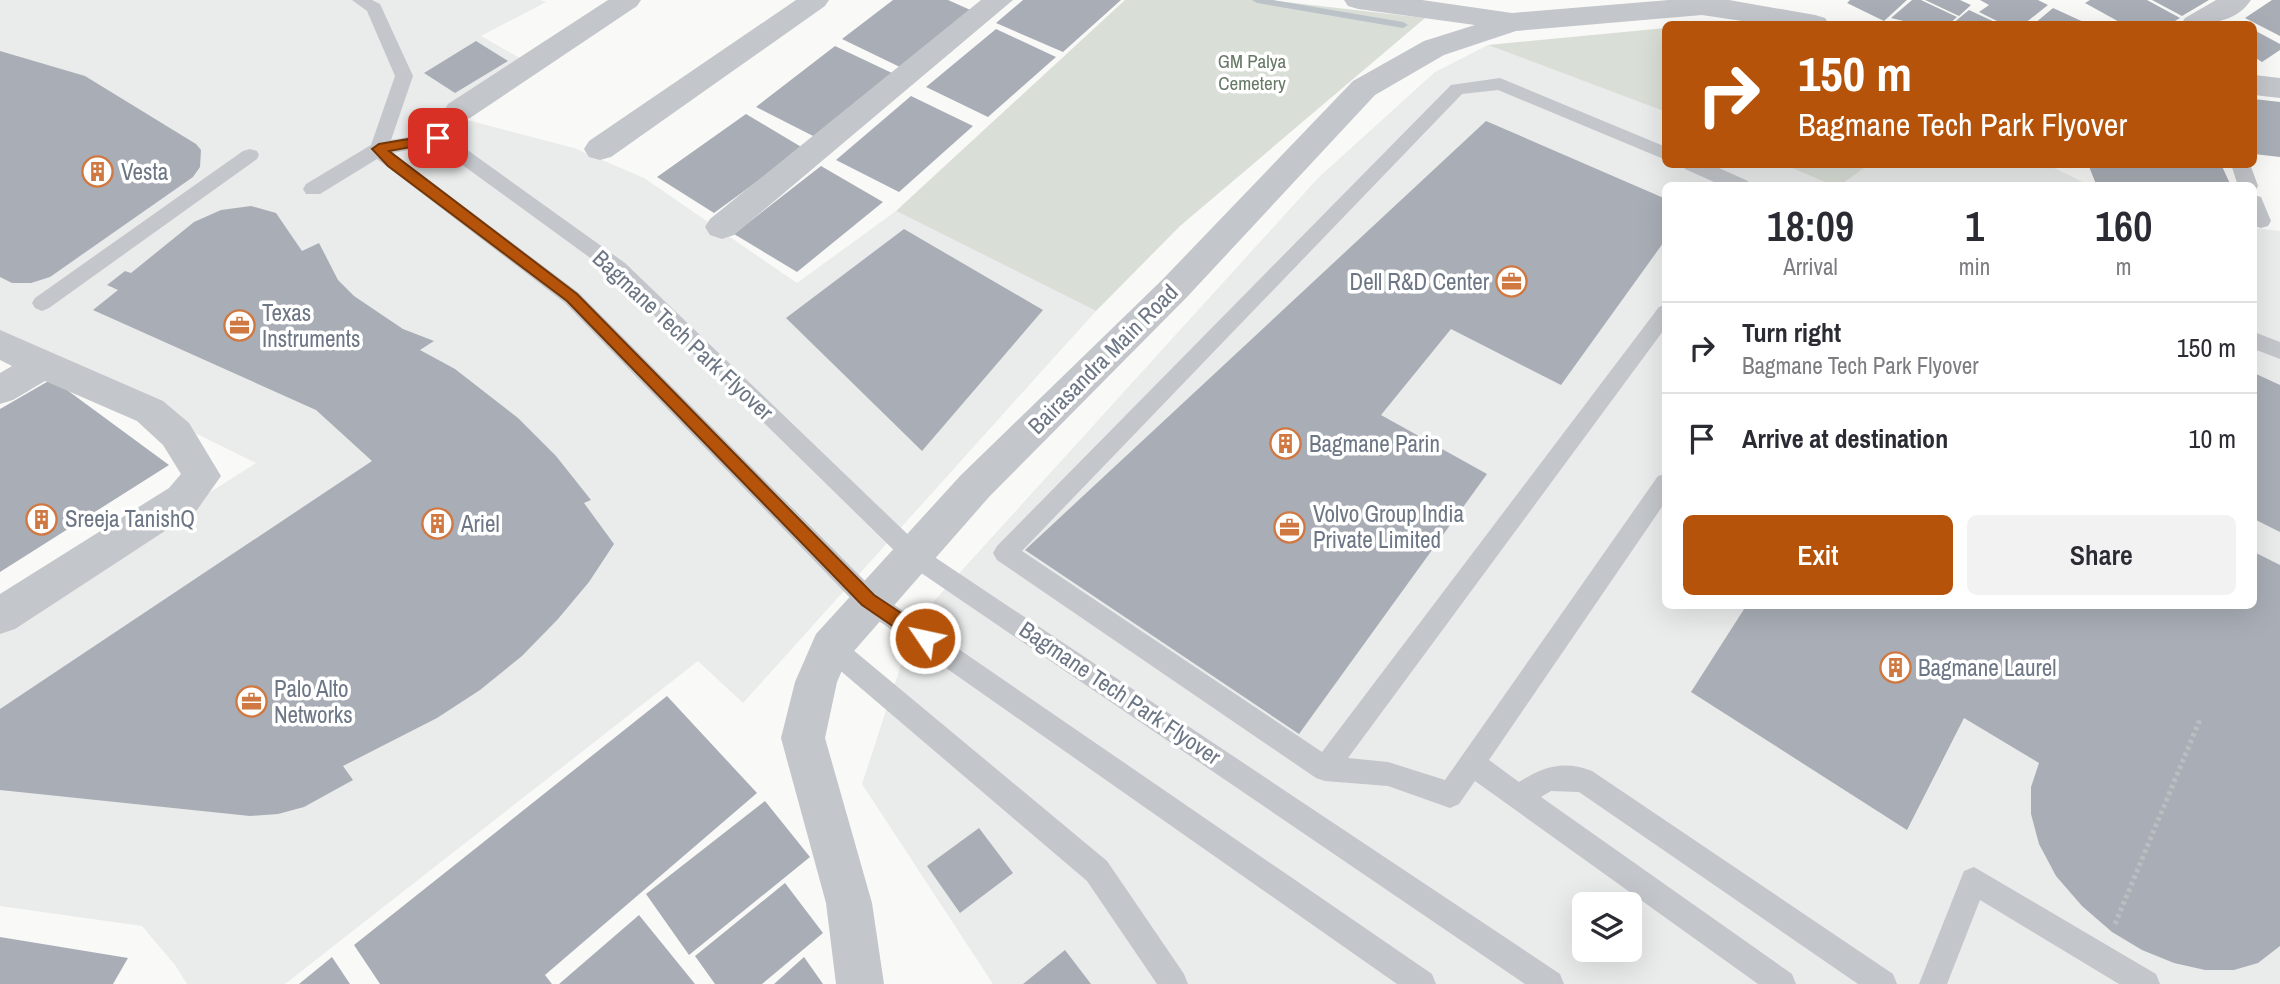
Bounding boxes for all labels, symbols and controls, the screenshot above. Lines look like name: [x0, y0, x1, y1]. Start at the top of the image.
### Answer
text: 150 m: [1798, 40, 1912, 106]
park label: GM Palya Cemetery: [1218, 48, 1287, 96]
icon: right: [1683, 49, 1774, 140]
text: Bagmane Tech Park Flyover: [1798, 103, 2127, 146]
pin: [408, 108, 468, 168]
icon: arrive: [419, 119, 457, 157]
building icon: Vesta: [81, 155, 115, 189]
place label: Vesta: [121, 156, 169, 187]
text: 18:09: [1767, 198, 1854, 254]
text: 1: [1965, 198, 1984, 254]
text: 160: [2095, 198, 2152, 254]
street label: Bagmane Tech Park Flyover: [586, 243, 781, 427]
text: Arrival: [1783, 251, 1838, 282]
text: min: [1959, 251, 1990, 282]
text: m: [2116, 251, 2131, 282]
office icon: Dell R&D Center: [1495, 265, 1529, 299]
place label: Dell R&D Center: [1350, 266, 1490, 297]
street label: Bairasandra Main Road: [1021, 277, 1184, 440]
place label: Texas Instruments: [262, 297, 361, 354]
office icon: Texas Instruments: [222, 309, 256, 343]
text: Turn right: [1742, 315, 1841, 350]
icon: right: [1683, 329, 1721, 367]
text: 150 m: [2177, 330, 2236, 365]
text: Bagmane Tech Park Flyover: [1742, 350, 1979, 381]
icon: arrive: [1683, 420, 1721, 458]
text: Arrive at destination: [1742, 421, 1948, 456]
text: 10 m: [2189, 421, 2236, 456]
building icon: Bagmane Parin: [1269, 427, 1303, 461]
place label: Bagmane Parin: [1309, 428, 1440, 459]
place label: Volvo Group India Private Limited: [1313, 498, 1465, 555]
building icon: Sreeja TanishQ: [25, 502, 59, 536]
place label: Sreeja TanishQ: [65, 503, 195, 534]
building icon: Ariel: [421, 507, 455, 541]
place label: Ariel: [460, 508, 500, 539]
office icon: Volvo Group India Private Limited: [1273, 510, 1307, 544]
button: Exit: [1683, 515, 1953, 595]
button: Share: [1967, 515, 2236, 595]
position arrow: [888, 601, 962, 675]
street label: Bagmane Tech Park Flyover: [1014, 614, 1228, 772]
building icon: Bagmane Laurel: [1878, 651, 1912, 685]
place label: Bagmane Laurel: [1918, 652, 2056, 683]
place label: Palo Alto Networks: [274, 673, 353, 730]
office icon: Palo Alto Networks: [234, 685, 268, 719]
map controls: [1572, 892, 1642, 962]
button: layers: [1572, 892, 1642, 962]

